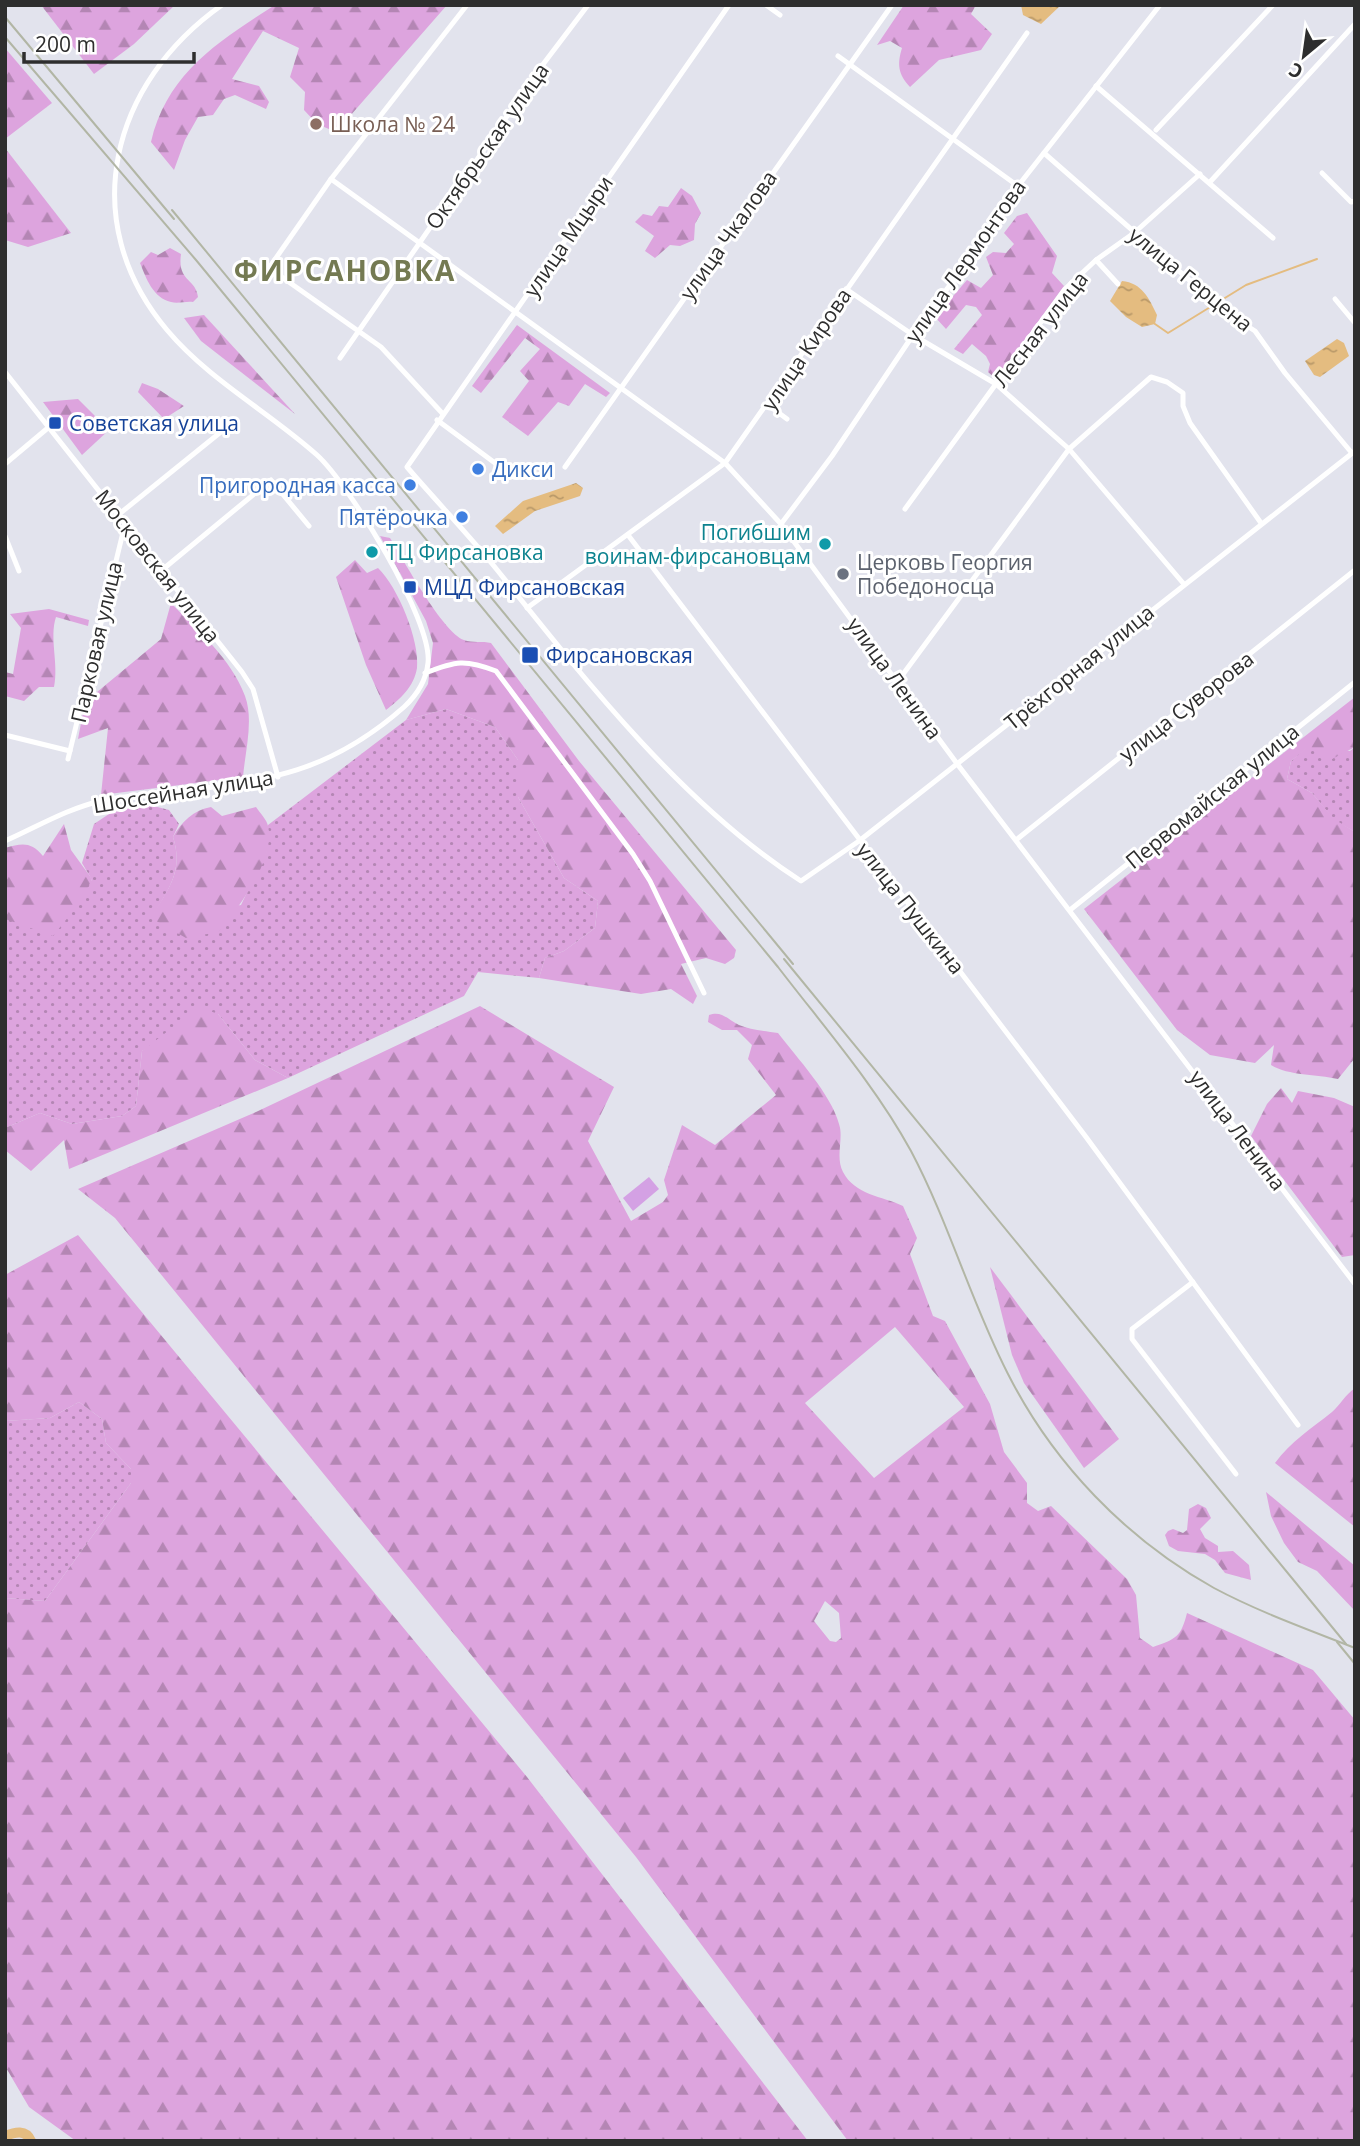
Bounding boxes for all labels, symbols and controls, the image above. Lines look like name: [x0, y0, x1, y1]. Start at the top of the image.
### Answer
scale bar: [24, 21, 194, 65]
north arrow: [1269, 21, 1339, 91]
text: 200 m: [35, 30, 96, 58]
street label: Октябрьская улица: [419, 57, 555, 235]
text: С: [1284, 57, 1307, 85]
place label: Школа № 24: [330, 110, 455, 138]
marker: Школа № 24: [308, 116, 324, 132]
street label: улица Чкалова: [673, 165, 783, 305]
street label: улица Мцыри: [517, 170, 619, 302]
street label: улица Лермонтова: [898, 174, 1032, 348]
street label: улица Герцена: [1123, 220, 1259, 338]
district label: ФИРСАНОВКА: [234, 251, 456, 289]
street label: Лесная улица: [986, 265, 1094, 393]
street label: улица Кирова: [755, 283, 857, 415]
place label: Советская улица: [69, 409, 239, 437]
marker: Советская улица: [47, 415, 63, 431]
place label: Дикси: [492, 455, 554, 483]
marker: Дикси: [470, 461, 486, 477]
place label: Пригородная касса: [199, 471, 396, 499]
marker: Пригородная касса: [402, 477, 418, 493]
street label: Московская улица: [89, 484, 227, 648]
place label: Пятёрочка: [339, 503, 448, 531]
marker: Пятёрочка: [454, 509, 470, 525]
place label: Погибшим воинам-фирсановцам: [585, 518, 811, 570]
marker: Погибшим воинам-фирсановцам: [817, 536, 833, 552]
place label: ТЦ Фирсановка: [386, 538, 544, 566]
marker: ТЦ Фирсановка: [364, 544, 380, 560]
place label: Церковь Георгия Победоносца: [857, 548, 1033, 600]
street label: Парковая улица: [64, 559, 128, 725]
marker: Церковь Георгия Победоносца: [835, 566, 851, 582]
place label: МЦД Фирсановская: [424, 573, 625, 601]
marker: МЦД Фирсановская: [402, 579, 418, 595]
street label: Трёхгорная улица: [999, 598, 1159, 736]
street label: улица Ленина: [841, 611, 949, 745]
place label: Фирсановская: [546, 641, 693, 669]
marker: Фирсановская: [520, 645, 540, 665]
street label: улица Суворова: [1113, 645, 1259, 767]
street label: Первомайская улица: [1119, 717, 1305, 875]
street label: Шоссейная улица: [91, 763, 275, 819]
street label: улица Пушкина: [851, 836, 971, 980]
street label: улица Ленина: [1183, 1064, 1293, 1196]

